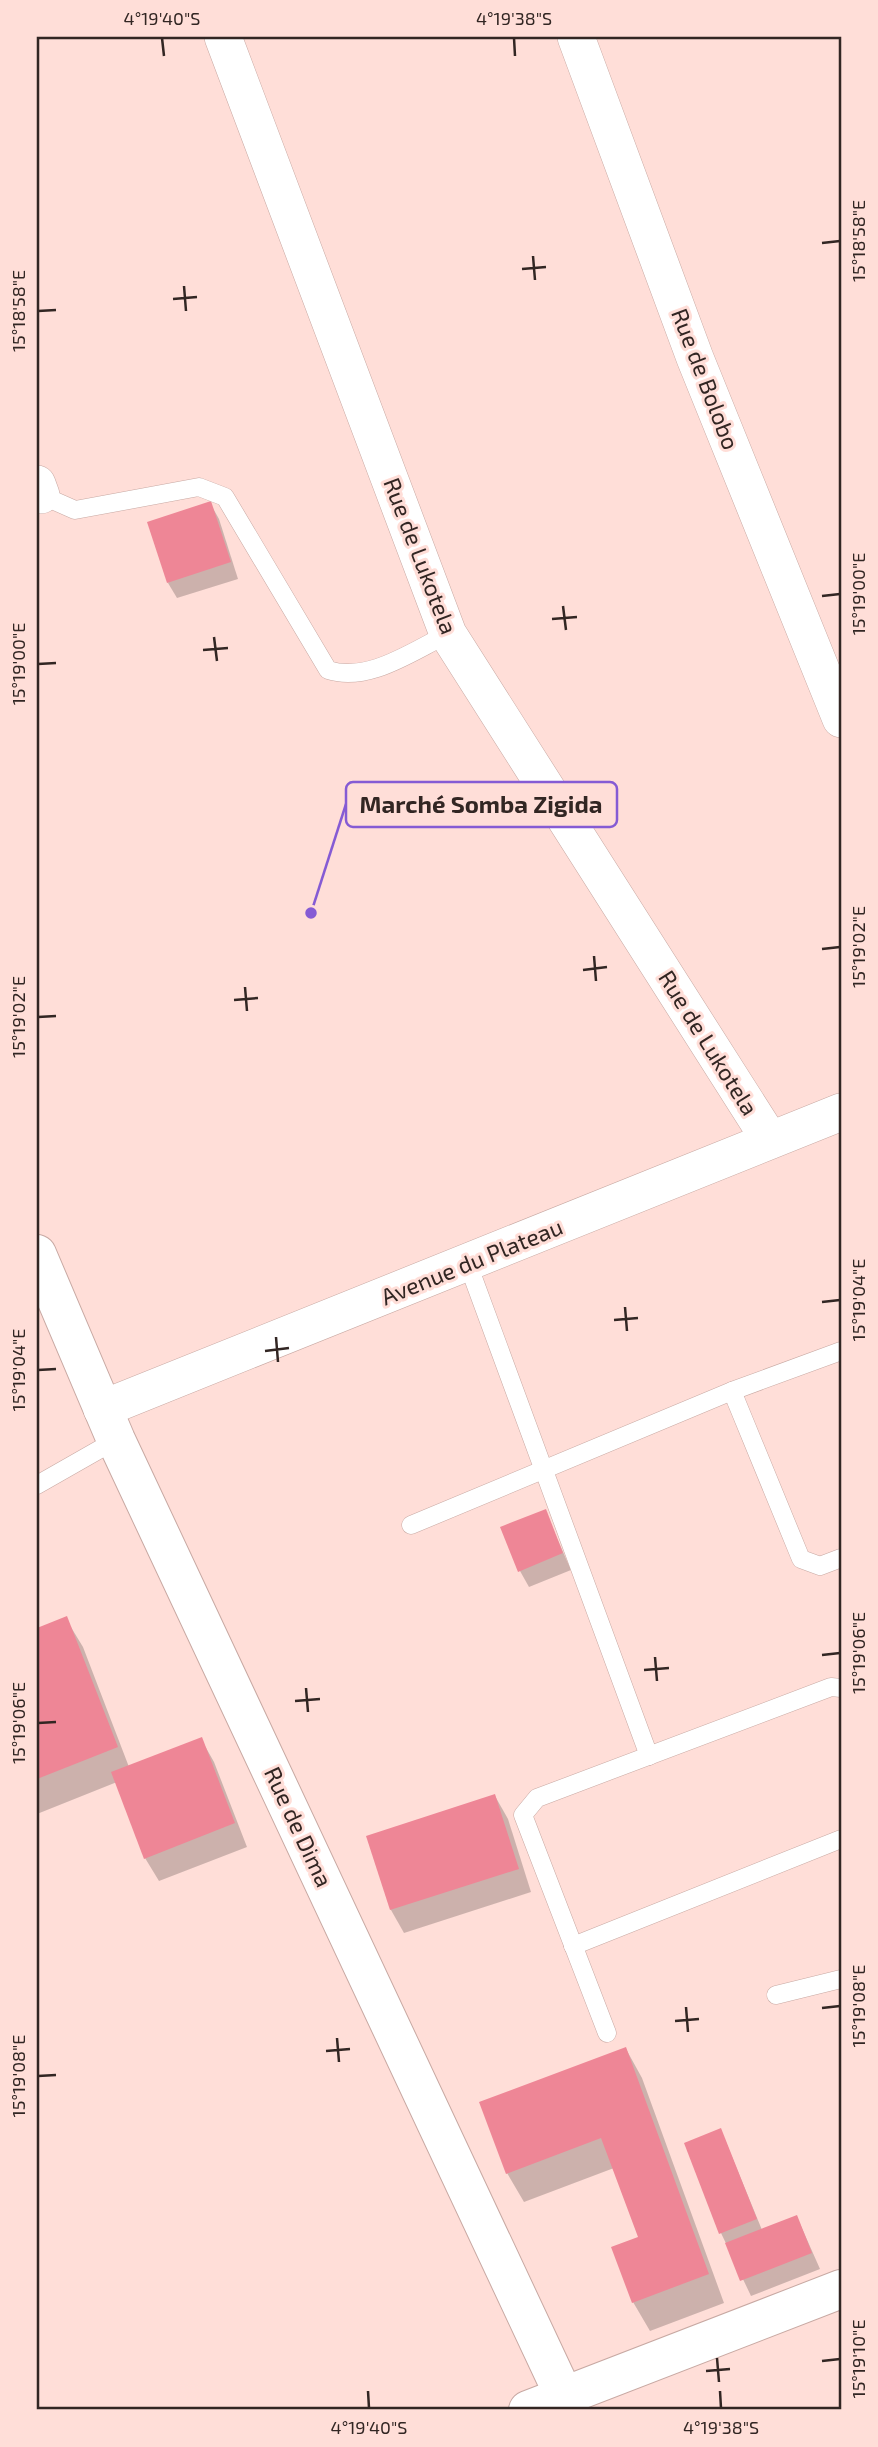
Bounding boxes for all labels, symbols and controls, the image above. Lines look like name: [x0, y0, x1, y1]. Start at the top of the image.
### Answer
text: 4°19'40"S: [124, 7, 200, 29]
text: 4°19'38"S: [476, 7, 552, 29]
text: 15°18'58"E: [847, 200, 869, 282]
text: 15°18'58"E: [7, 270, 29, 352]
street label: Rue de Bolobo: [666, 304, 746, 453]
street label: Rue de Lukotela: [378, 473, 464, 638]
text: 15°19'00"E: [847, 553, 869, 635]
text: 15°19'00"E: [7, 623, 29, 705]
callout: Marché Somba Zigida: [346, 782, 617, 827]
text: Marché Somba Zigida: [360, 789, 602, 818]
text: 15°19'02"E: [847, 906, 869, 988]
street label: Rue de Lukotela: [653, 965, 765, 1120]
text: 15°19'02"E: [7, 976, 29, 1058]
street label: Avenue du Plateau: [377, 1212, 567, 1310]
text: 15°19'04"E: [847, 1259, 869, 1341]
text: 15°19'04"E: [7, 1329, 29, 1411]
text: 15°19'06"E: [847, 1612, 869, 1694]
text: 15°19'06"E: [7, 1682, 29, 1764]
street label: Rue de Dima: [259, 1762, 339, 1891]
text: 15°19'08"E: [847, 1965, 869, 2047]
text: 15°19'08"E: [7, 2035, 29, 2117]
text: 15°19'10"E: [847, 2319, 869, 2399]
text: 4°19'40"S: [331, 2416, 407, 2438]
text: 4°19'38"S: [683, 2416, 759, 2438]

